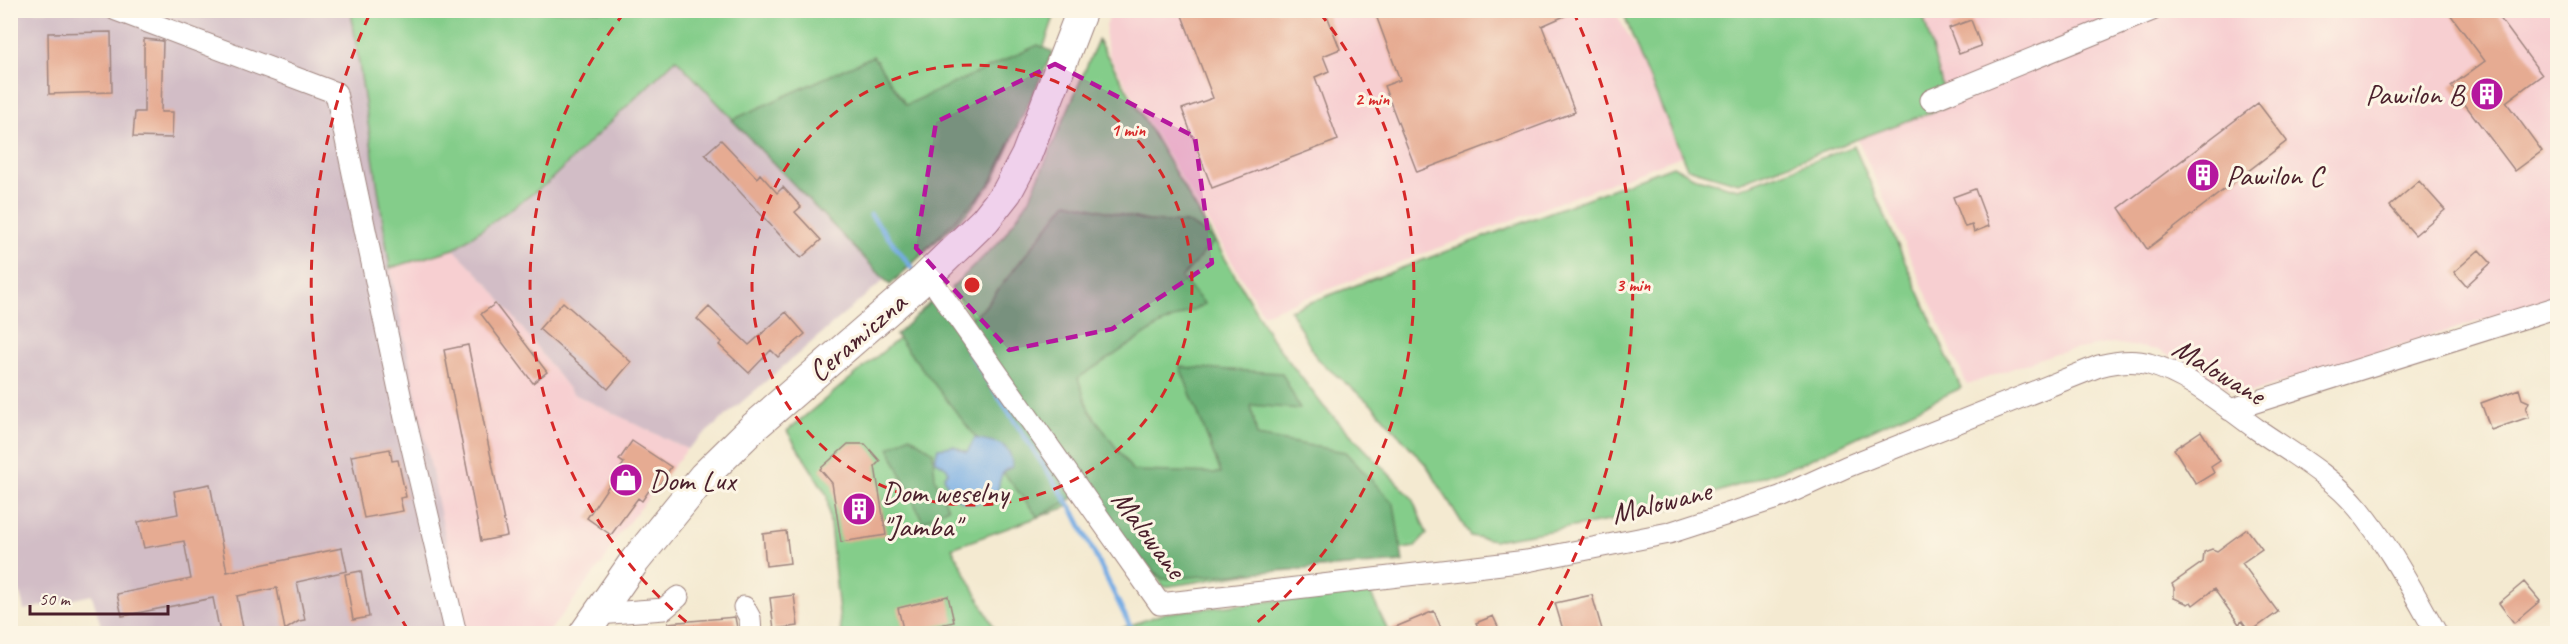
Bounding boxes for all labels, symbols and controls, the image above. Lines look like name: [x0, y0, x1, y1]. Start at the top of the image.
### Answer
place label: Pawilon B: [2365, 75, 2466, 113]
building icon: Pawilon B: [2469, 76, 2505, 112]
text: 2 min: [1355, 88, 1390, 110]
text: 1 min: [1111, 119, 1146, 141]
place label: Pawilon C: [2226, 156, 2326, 194]
building icon: Pawilon C: [2185, 157, 2221, 193]
text: 3 min: [1616, 274, 1651, 296]
centre of rings: [962, 275, 982, 295]
street label: Ceramiczna: [800, 283, 915, 390]
street label: Malowane: [2166, 329, 2274, 415]
place label: Dom Lux: [649, 461, 738, 499]
shop icon: Dom Lux: [608, 462, 644, 498]
street label: Malowane: [1607, 471, 1717, 533]
place label: Dom weselny "Jamba": [882, 473, 1011, 545]
street label: Malowane: [1103, 482, 1196, 588]
building icon: Dom weselny "Jamba": [841, 491, 877, 527]
scale bar: [30, 578, 168, 616]
text: 50 m: [39, 588, 72, 610]

